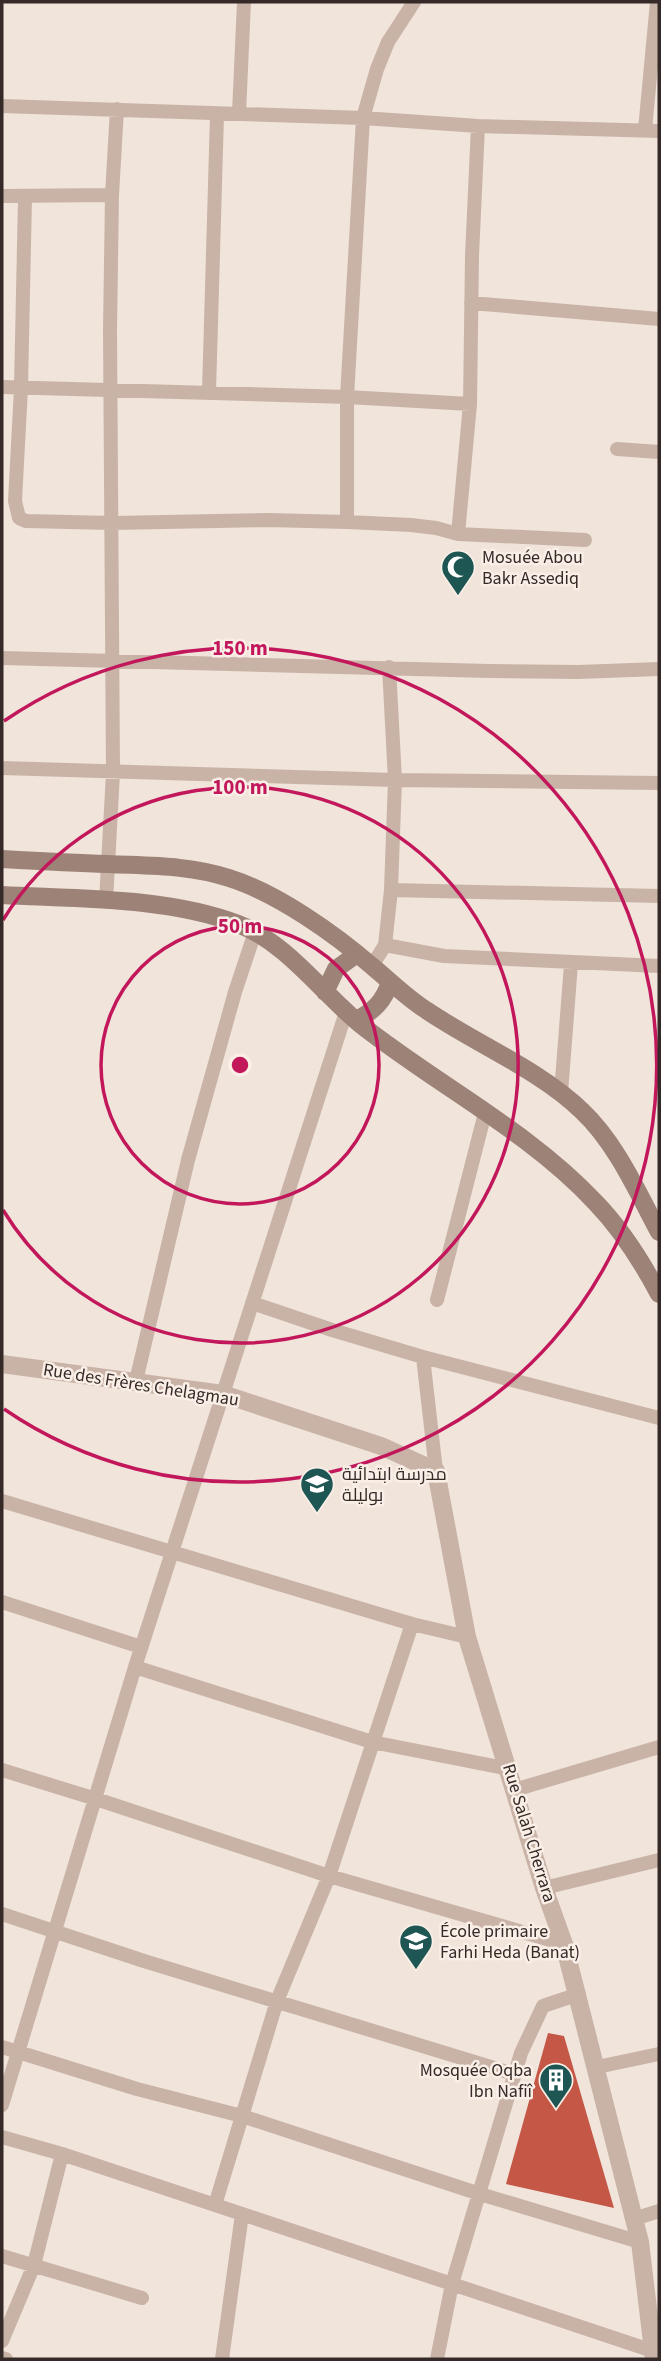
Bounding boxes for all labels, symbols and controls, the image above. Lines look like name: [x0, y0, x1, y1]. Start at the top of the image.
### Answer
place label: Mosuée Abou Bakr Assediq: [482, 545, 583, 591]
mosque icon: Mosuée Abou Bakr Assediq: [439, 548, 477, 597]
text: 150 m: [212, 633, 268, 663]
text: 100 m: [212, 772, 268, 802]
text: 50 m: [218, 911, 262, 941]
centre of rings: [228, 1053, 252, 1077]
street label: Rue des Frères Chelagmau: [41, 1357, 241, 1413]
place label: مدرسة ابتدائية بوليلة: [342, 1462, 447, 1508]
school or university icon: مدرسة ابتدائية بوليلة: [298, 1465, 336, 1514]
street label: Rue Salah Cherrara: [496, 1761, 562, 1905]
place label: École primaire Farhi Heda (Banat): [440, 1919, 580, 1965]
school or university icon: École primaire Farhi Heda (Banat): [397, 1922, 435, 1971]
place label: Mosquée Oqba Ibn Nafiî: [420, 2058, 534, 2104]
building icon: Mosquée Oqba Ibn Nafiî: [537, 2061, 575, 2110]

